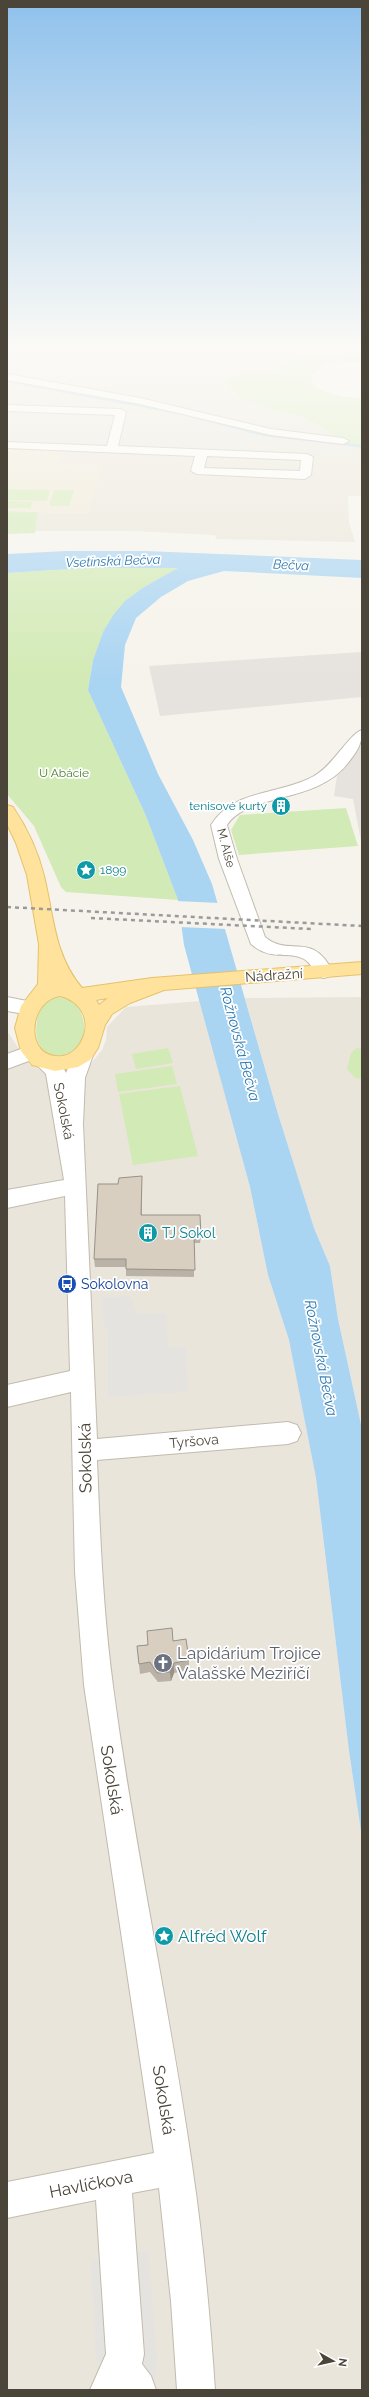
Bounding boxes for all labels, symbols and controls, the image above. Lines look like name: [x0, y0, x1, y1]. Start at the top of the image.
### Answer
water label: Vsetínská Bečva: [65, 552, 161, 570]
water label: Bečva: [273, 557, 310, 573]
park label: U Abácie: [39, 766, 89, 780]
building icon: tenisové kurty: [270, 795, 292, 817]
place label: tenisové kurty: [189, 799, 267, 813]
street label: M. Alše: [214, 827, 238, 869]
place icon: 1899: [75, 859, 97, 881]
place label: 1899: [100, 863, 126, 877]
street label: Nádražní: [245, 965, 304, 985]
water label: Rožnovská Bečva: [216, 985, 264, 1103]
street label: Sokolská: [51, 1081, 77, 1141]
building icon: TJ Sokol: [137, 1222, 159, 1244]
place label: TJ Sokol: [162, 1225, 216, 1241]
bus stop icon: Sokolovna: [56, 1273, 78, 1295]
place label: Sokolovna: [81, 1276, 148, 1292]
water label: Rožnovská Bečva: [301, 1298, 341, 1418]
street label: Sokolská: [74, 1423, 96, 1493]
street label: Tyršova: [169, 1431, 219, 1451]
place label: Lapidárium Trojice Valašské Meziříčí: [177, 1643, 321, 1683]
church icon: Lapidárium Trojice Valašské Meziříčí: [152, 1652, 174, 1674]
street label: Sokolská: [97, 1744, 127, 1816]
place icon: Alfréd Wolf: [153, 1925, 175, 1947]
place label: Alfréd Wolf: [178, 1926, 268, 1946]
street label: Sokolská: [149, 2064, 179, 2136]
street label: Havlíčkova: [48, 2166, 134, 2202]
north arrow: [313, 2341, 353, 2381]
text: N: [335, 2357, 349, 2367]

